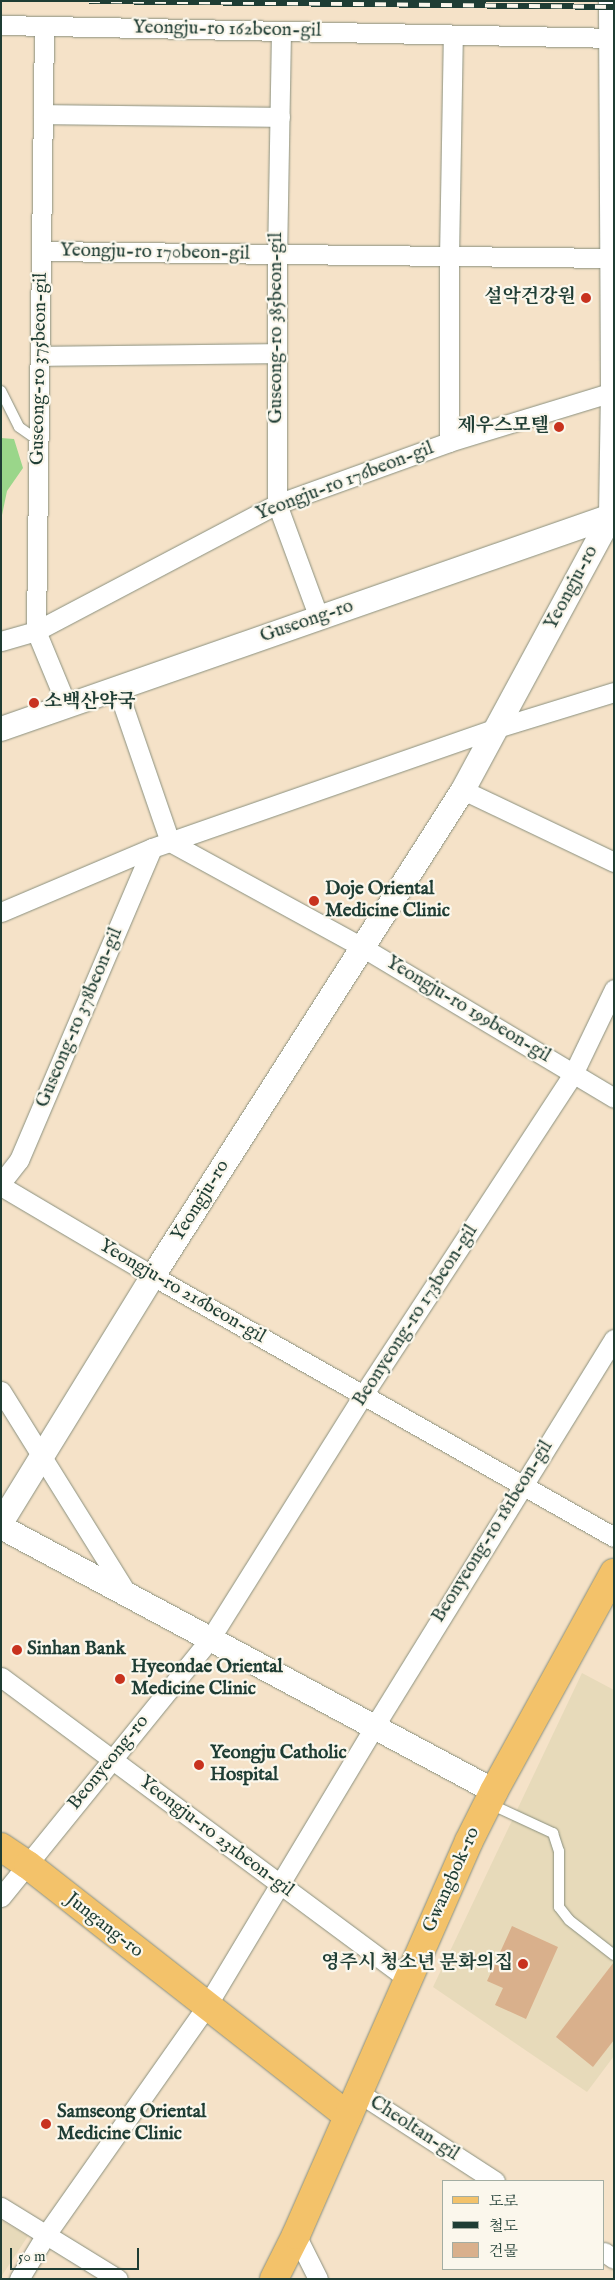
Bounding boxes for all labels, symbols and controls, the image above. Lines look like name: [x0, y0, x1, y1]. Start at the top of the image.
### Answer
street label: Yeongju-ro 162beon-gil: [133, 17, 321, 43]
street label: Guseong-ro 385beon-gil: [266, 232, 288, 424]
street label: Yeongju-ro 170beon-gil: [60, 240, 250, 266]
street label: Guseong-ro 375beon-gil: [27, 273, 53, 465]
place label: 설악건강원: [484, 287, 576, 309]
marker: 설악건강원: [580, 292, 592, 304]
place label: 제우스모텔: [457, 416, 549, 438]
marker: 제우스모텔: [553, 421, 565, 433]
street label: Yeongju-ro 176beon-gil: [253, 438, 437, 526]
street label: Yeongju-ro: [540, 542, 604, 634]
street label: Guseong-ro: [257, 595, 357, 649]
place label: 소백산약국: [44, 692, 136, 714]
marker: 소백산약국: [28, 697, 40, 709]
place label: Doje Oriental Medicine Clinic: [325, 879, 450, 923]
marker: Doje Oriental Medicine Clinic: [307, 894, 321, 908]
street label: Guseong-ro 378beon-gil: [32, 925, 128, 1111]
street label: Yeongju-ro 199beon-gil: [382, 952, 554, 1068]
street label: Yeongju-ro: [167, 1156, 235, 1246]
street label: Beonyeong-ro 173beon-gil: [349, 1221, 483, 1411]
street label: Yeongju-ro 216beon-gil: [95, 1235, 269, 1349]
street label: Beonyeong-ro 181beon-gil: [428, 1437, 558, 1627]
place label: Sinhan Bank: [27, 1639, 126, 1661]
marker: Sinhan Bank: [11, 1644, 23, 1656]
place label: Hyeondae Oriental Medicine Clinic: [131, 1657, 283, 1701]
marker: Hyeondae Oriental Medicine Clinic: [113, 1672, 127, 1686]
street label: Beonyeong-ro: [64, 1711, 154, 1815]
place label: Yeongju Catholic Hospital: [210, 1743, 347, 1787]
marker: Yeongju Catholic Hospital: [192, 1758, 206, 1772]
street label: Yeongju-ro 231beon-gil: [134, 1771, 298, 1903]
street label: Gwangbok-ro: [419, 1824, 485, 1936]
street label: Jungang-ro: [61, 1889, 147, 1963]
place label: 영주시 청소년 문화의집: [321, 1953, 513, 1975]
marker: 영주시 청소년 문화의집: [517, 1958, 529, 1970]
street label: Cheoltan-gil: [365, 2092, 463, 2166]
place label: Samseong Oriental Medicine Clinic: [57, 2102, 206, 2146]
marker: Samseong Oriental Medicine Clinic: [39, 2117, 53, 2131]
legend: [442, 2180, 605, 2270]
text: 도로: [489, 2192, 518, 2211]
text: 철도: [489, 2217, 518, 2236]
scale bar: [12, 2238, 141, 2270]
text: 건물: [489, 2242, 518, 2261]
text: 50 m: [18, 2247, 46, 2266]

